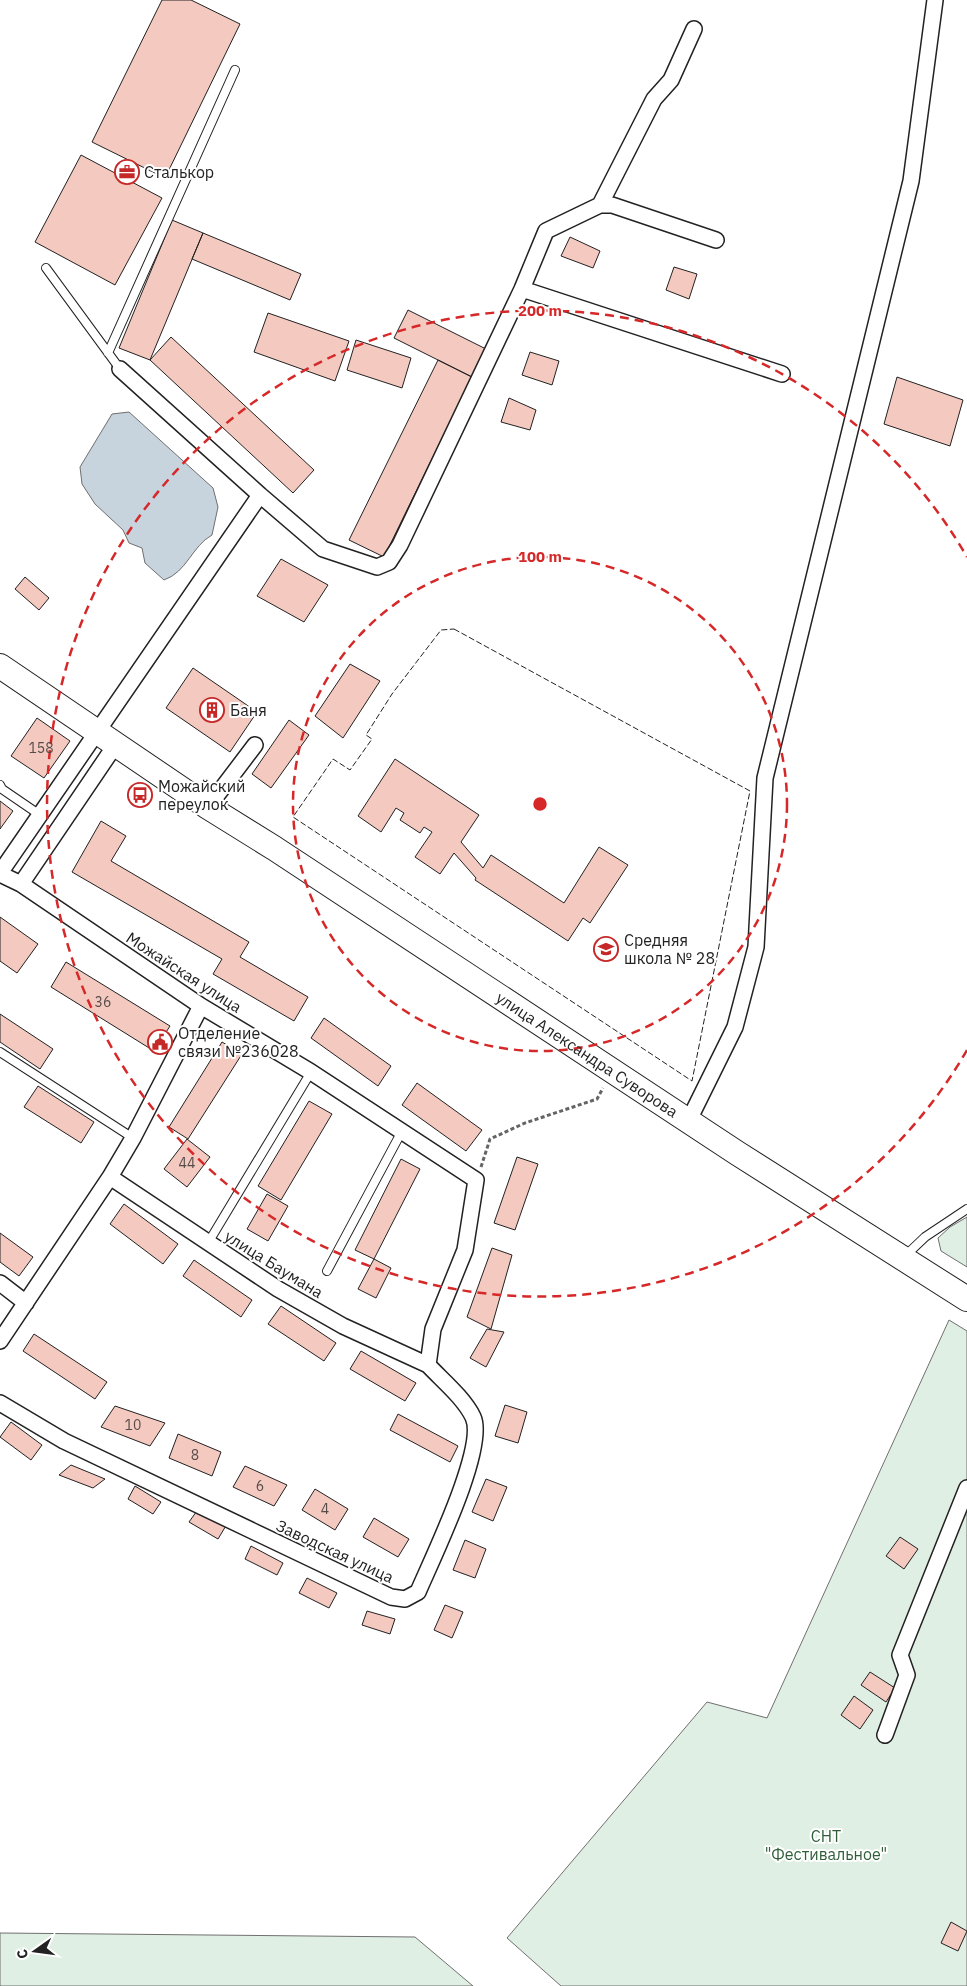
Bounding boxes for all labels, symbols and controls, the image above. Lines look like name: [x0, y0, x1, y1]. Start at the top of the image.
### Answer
office icon: Сталькор: [114, 159, 140, 185]
place label: Сталькор: [144, 162, 214, 182]
text: 200 m: [518, 301, 562, 320]
text: 100 m: [518, 547, 562, 566]
building icon: Баня: [199, 697, 225, 723]
place label: Баня: [230, 700, 267, 720]
house number: 158: [28, 739, 54, 757]
place label: Можайский переулок: [158, 776, 245, 814]
bus stop icon: Можайский переулок: [127, 782, 153, 808]
centre of rings: [531, 795, 549, 813]
street label: Можайская улица: [122, 927, 246, 1017]
place label: Средняя школа № 28: [624, 930, 715, 968]
school or university icon: Средняя школа № 28: [593, 936, 619, 962]
street label: улица Александра Суворова: [492, 987, 682, 1122]
house number: 36: [95, 993, 111, 1011]
place label: Отделение связи №236028: [178, 1023, 299, 1061]
public building icon: Отделение связи №236028: [147, 1029, 173, 1055]
house number: 44: [179, 1154, 195, 1172]
street label: улица Баумана: [221, 1226, 327, 1302]
house number: 10: [125, 1416, 141, 1434]
house number: 8: [191, 1446, 199, 1464]
house number: 6: [256, 1477, 264, 1495]
house number: 4: [321, 1500, 329, 1518]
street label: Заводская улица: [273, 1515, 397, 1587]
park label: СНТ "Фестивальное": [765, 1826, 887, 1864]
north arrow: [10, 1926, 60, 1976]
text: С: [13, 1948, 32, 1961]

